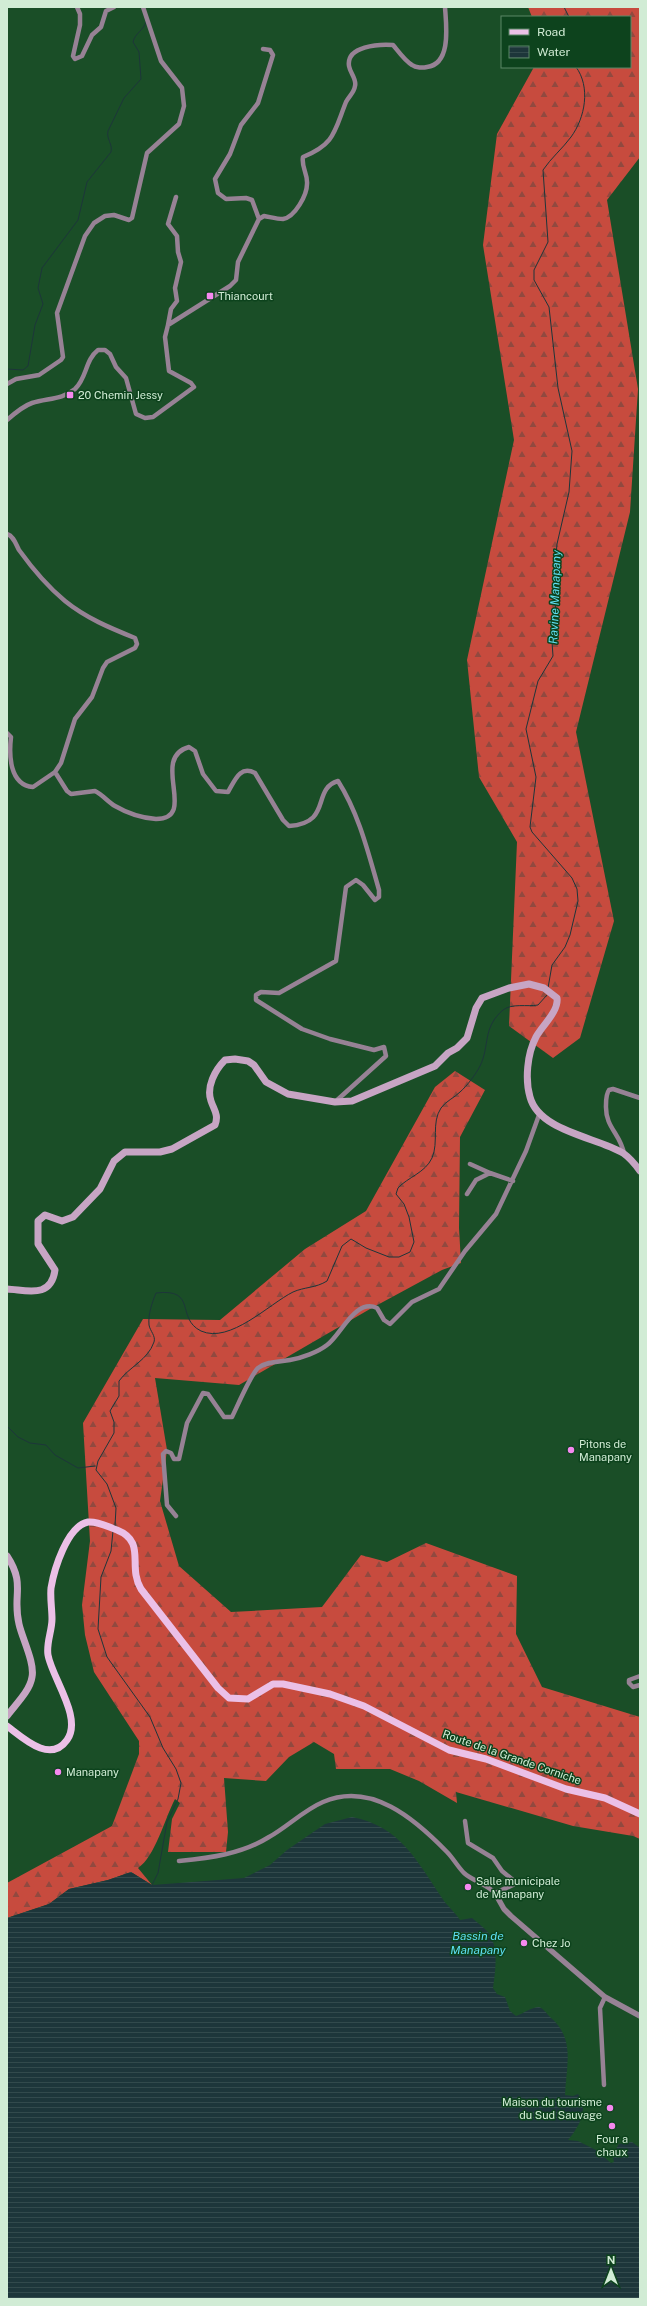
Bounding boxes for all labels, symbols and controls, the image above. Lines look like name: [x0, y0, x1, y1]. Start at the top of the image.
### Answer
legend: [501, 16, 631, 68]
text: Road: [537, 25, 565, 39]
text: Water: [537, 45, 571, 59]
place label: Thiancourt: [218, 290, 273, 302]
marker: Thiancourt: [205, 291, 215, 301]
place label: 20 Chemin Jessy: [78, 389, 163, 401]
marker: 20 Chemin Jessy: [65, 390, 75, 400]
water label: Ravine Manapany: [546, 549, 564, 644]
place label: Pitons de Manapany: [579, 1438, 632, 1463]
marker: Pitons de Manapany: [566, 1445, 576, 1455]
street label: Route de la Grande Corniche: [441, 1728, 583, 1786]
place label: Manapany: [66, 1766, 119, 1778]
marker: Manapany: [53, 1767, 63, 1777]
place label: Salle municipale de Manapany: [476, 1875, 560, 1900]
marker: Salle municipale de Manapany: [463, 1882, 473, 1892]
water label: Bassin de Manapany: [450, 1929, 507, 1957]
place label: Chez Jo: [532, 1937, 570, 1949]
marker: Chez Jo: [519, 1938, 529, 1948]
place label: Maison du tourisme du Sud Sauvage: [502, 2096, 602, 2121]
marker: Maison du tourisme du Sud Sauvage: [605, 2103, 615, 2113]
marker: Four a chaux: [607, 2121, 617, 2131]
place label: Four a chaux: [596, 2133, 628, 2158]
north arrow: [591, 2250, 631, 2290]
text: N: [607, 2254, 615, 2266]

